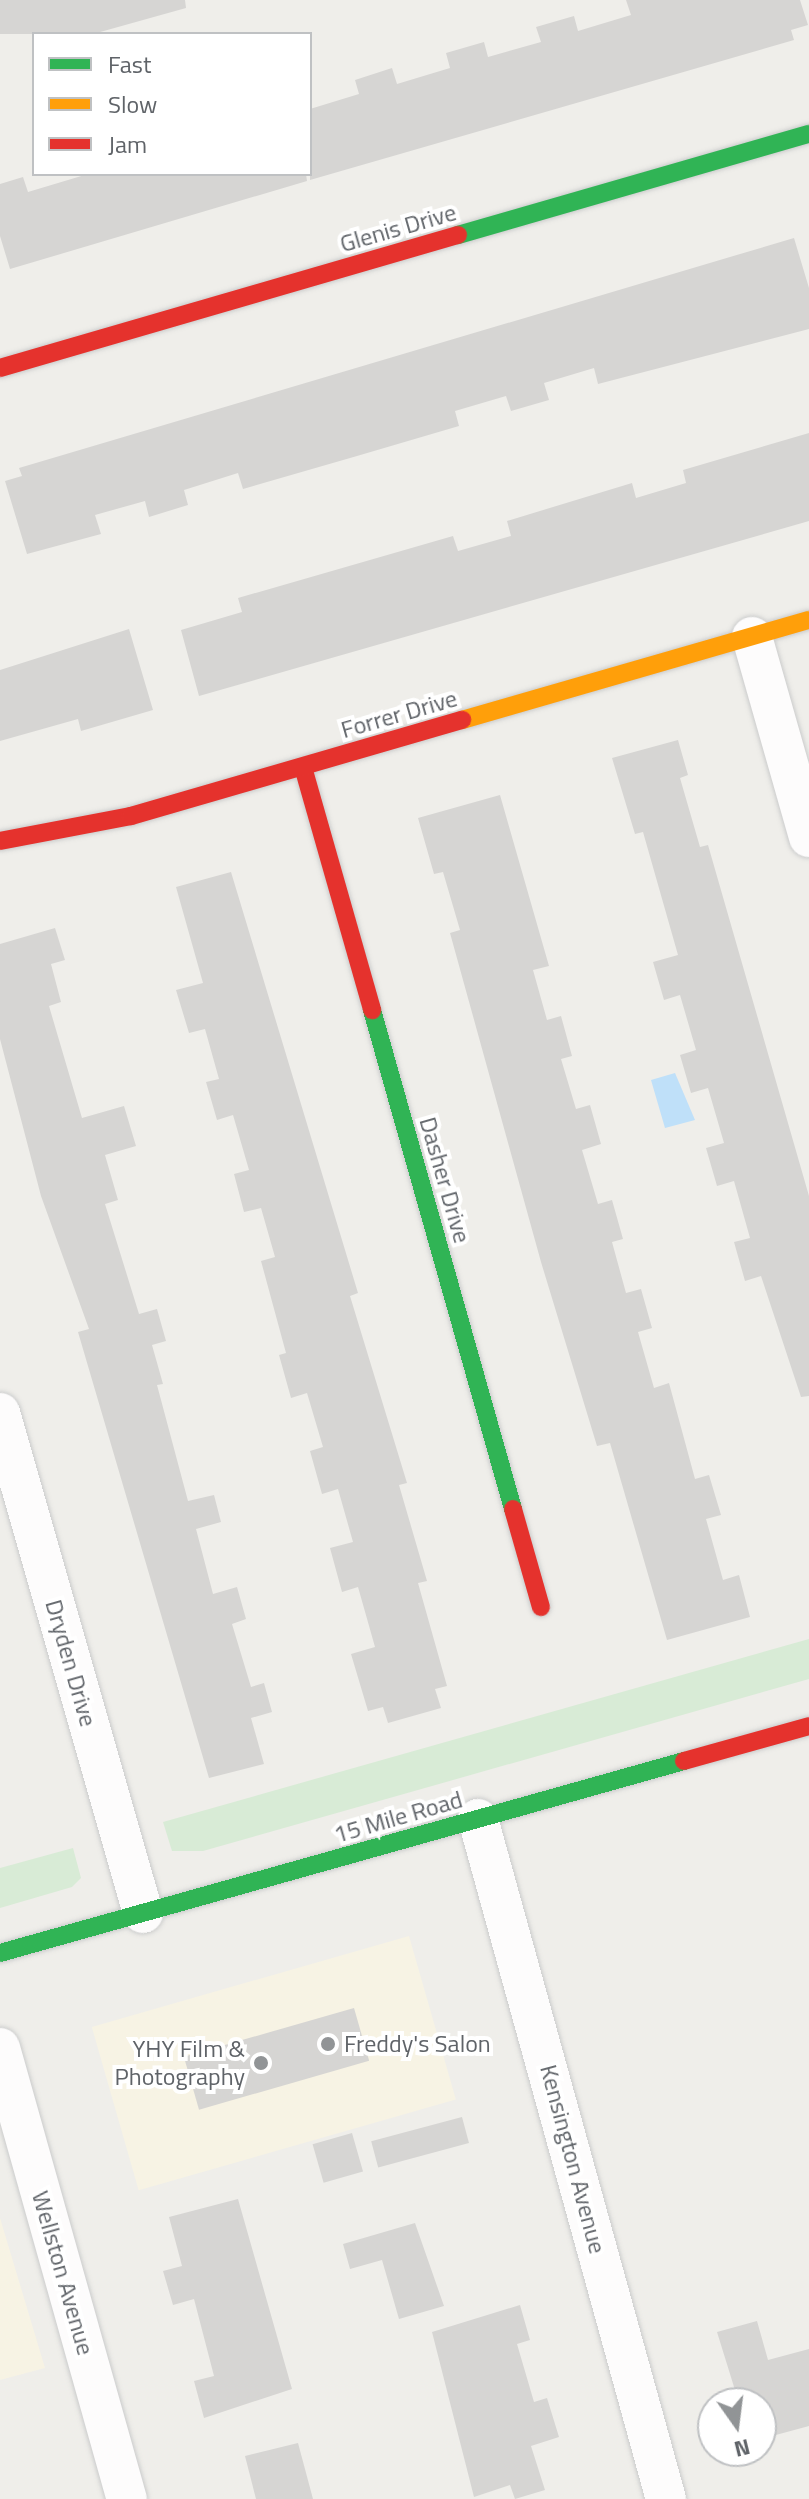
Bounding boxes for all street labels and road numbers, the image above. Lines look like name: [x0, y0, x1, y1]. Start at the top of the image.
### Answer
street label: Glenis Drive: [337, 198, 459, 258]
street label: Forrer Drive: [338, 684, 460, 744]
street label: Dasher Drive: [413, 1114, 477, 1246]
street label: Dryden Drive: [39, 1596, 103, 1730]
street label: 15 Mile Road: [330, 1785, 466, 1849]
street label: Kensington Avenue: [534, 2061, 612, 2257]
street label: Wellston Avenue: [26, 2188, 100, 2358]

